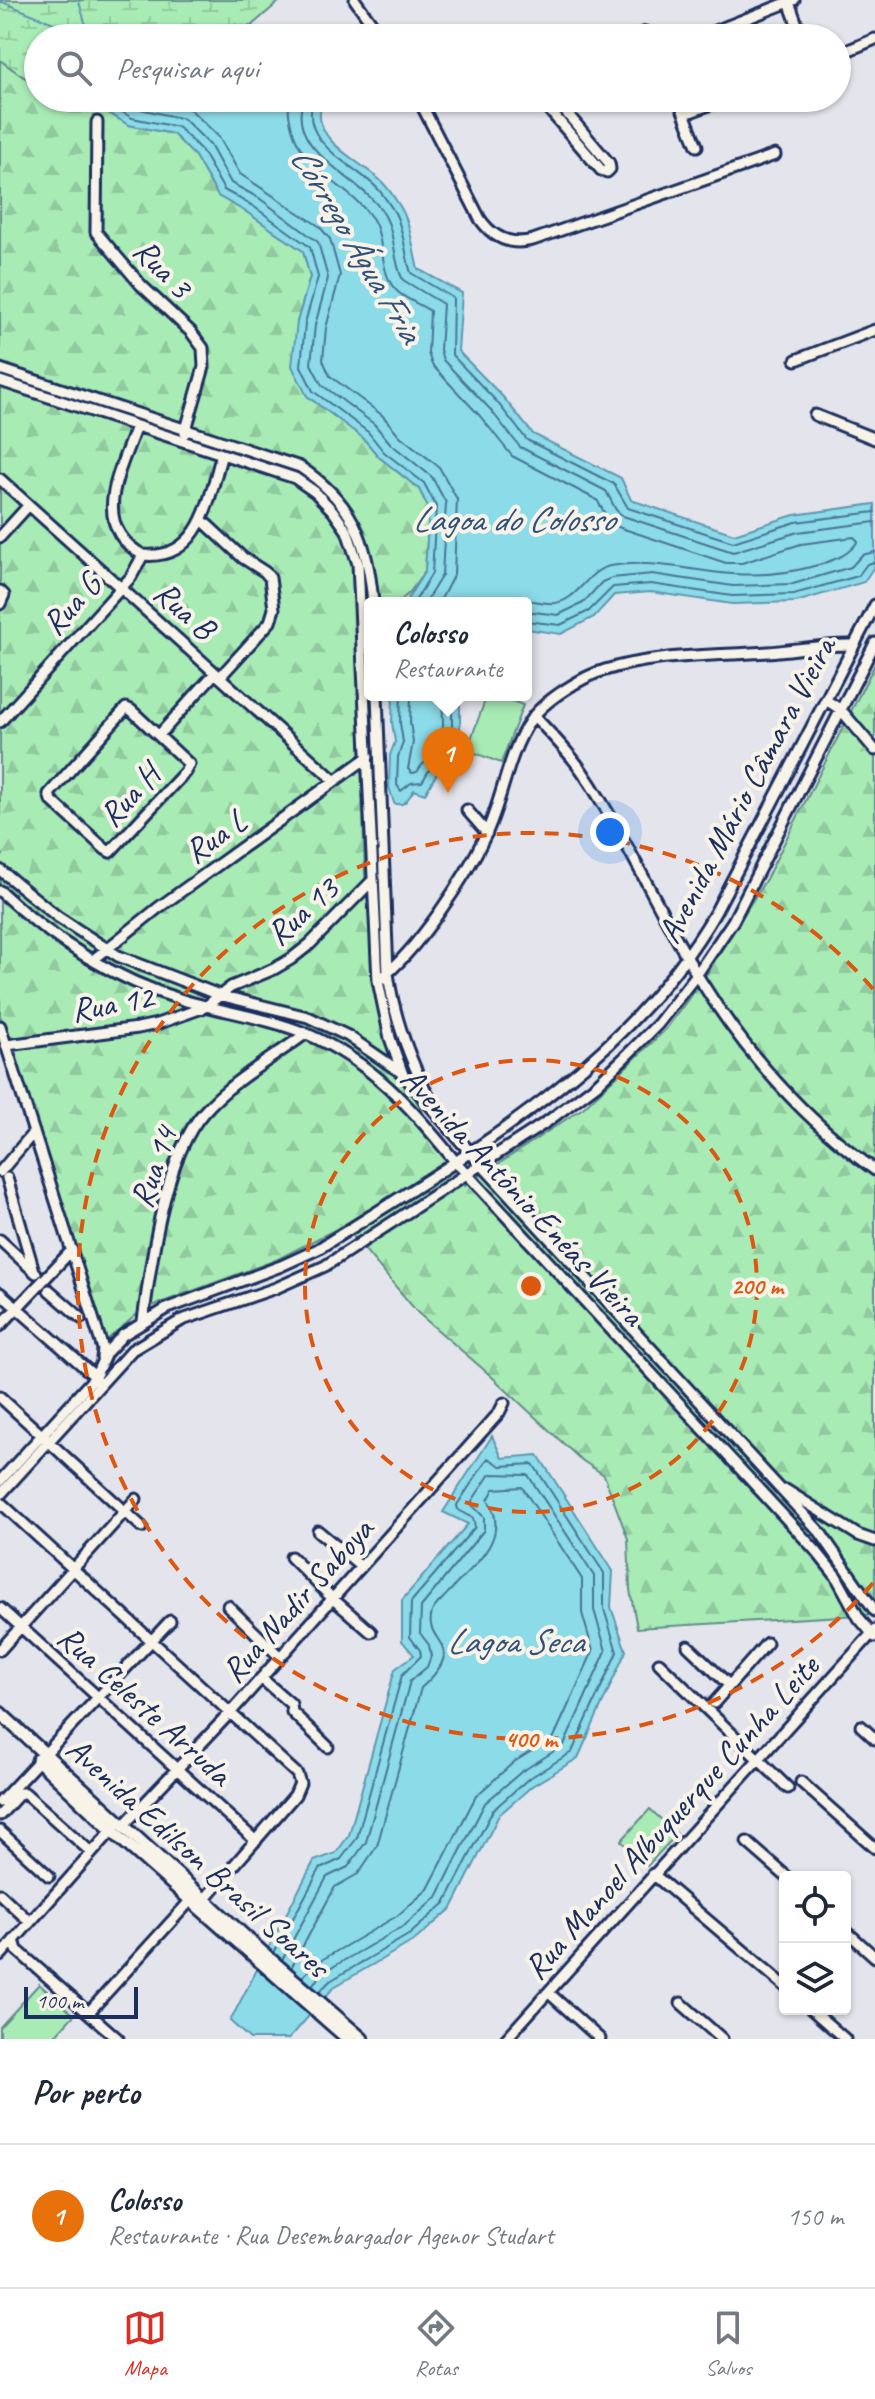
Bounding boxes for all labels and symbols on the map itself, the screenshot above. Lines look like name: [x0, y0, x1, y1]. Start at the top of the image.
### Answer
water label: Córrego Água Fria: [280, 138, 435, 353]
street label: Rua 3: [124, 229, 204, 309]
water label: Lagoa do Colosso: [412, 496, 619, 542]
street label: Rua G: [32, 562, 112, 644]
street label: Rua B: [145, 571, 227, 651]
street label: Avenida Mário Câmara Vieira: [647, 627, 846, 950]
pin: 1: [422, 727, 474, 793]
street label: Rua H: [89, 751, 172, 836]
street label: Rua L: [176, 799, 255, 873]
your location: [590, 812, 630, 852]
street label: Rua 13: [257, 866, 349, 955]
street label: Rua 12: [68, 974, 159, 1031]
street label: Avenida Antônio Enéas Vieira: [392, 1057, 656, 1336]
street label: Rua 14: [119, 1118, 188, 1213]
text: 200 m: [731, 1271, 785, 1301]
centre of rings: [517, 1272, 545, 1300]
street label: Rua Nadir Saboya: [212, 1507, 384, 1691]
street label: Rua Celeste Arruda: [49, 1615, 243, 1796]
water label: Lagoa Seca: [447, 1618, 587, 1664]
street label: Rua Manoel Albuquerque Cunha Leite: [514, 1644, 829, 1988]
text: 400 m: [505, 1724, 559, 1754]
street label: Avenida Edilson Brasil Soares: [57, 1727, 341, 1989]
scale bar: [24, 1983, 138, 2019]

